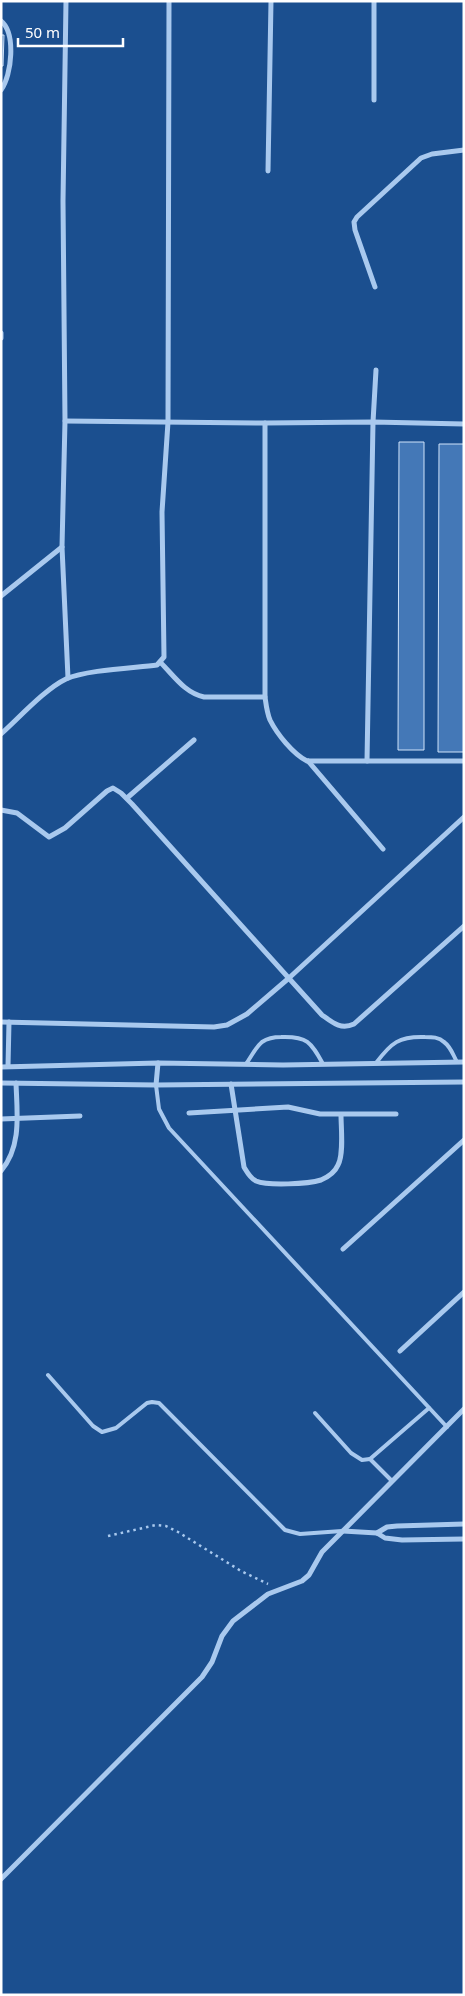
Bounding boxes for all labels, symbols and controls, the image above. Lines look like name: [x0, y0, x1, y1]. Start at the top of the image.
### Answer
scale bar: [18, 15, 122, 47]
text: 50 m: [25, 22, 60, 42]

